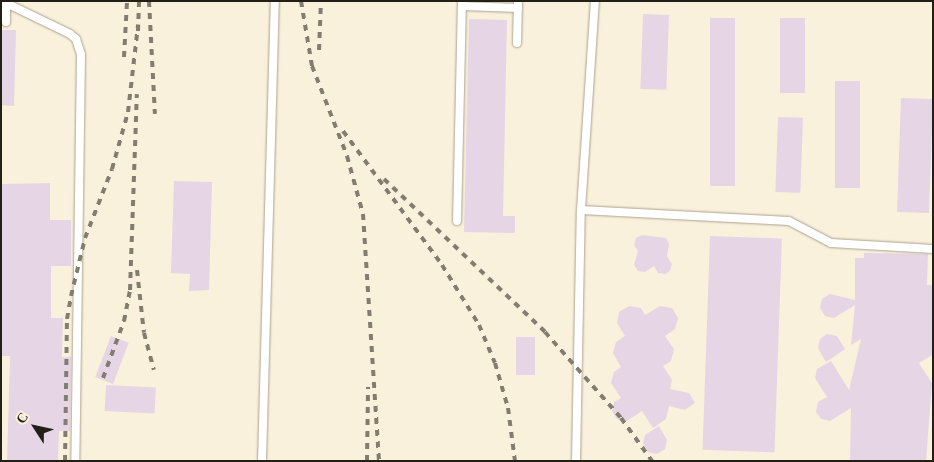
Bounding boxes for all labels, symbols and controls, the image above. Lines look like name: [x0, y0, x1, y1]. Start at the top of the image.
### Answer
north arrow: [10, 402, 60, 452]
text: С: [13, 410, 31, 427]

